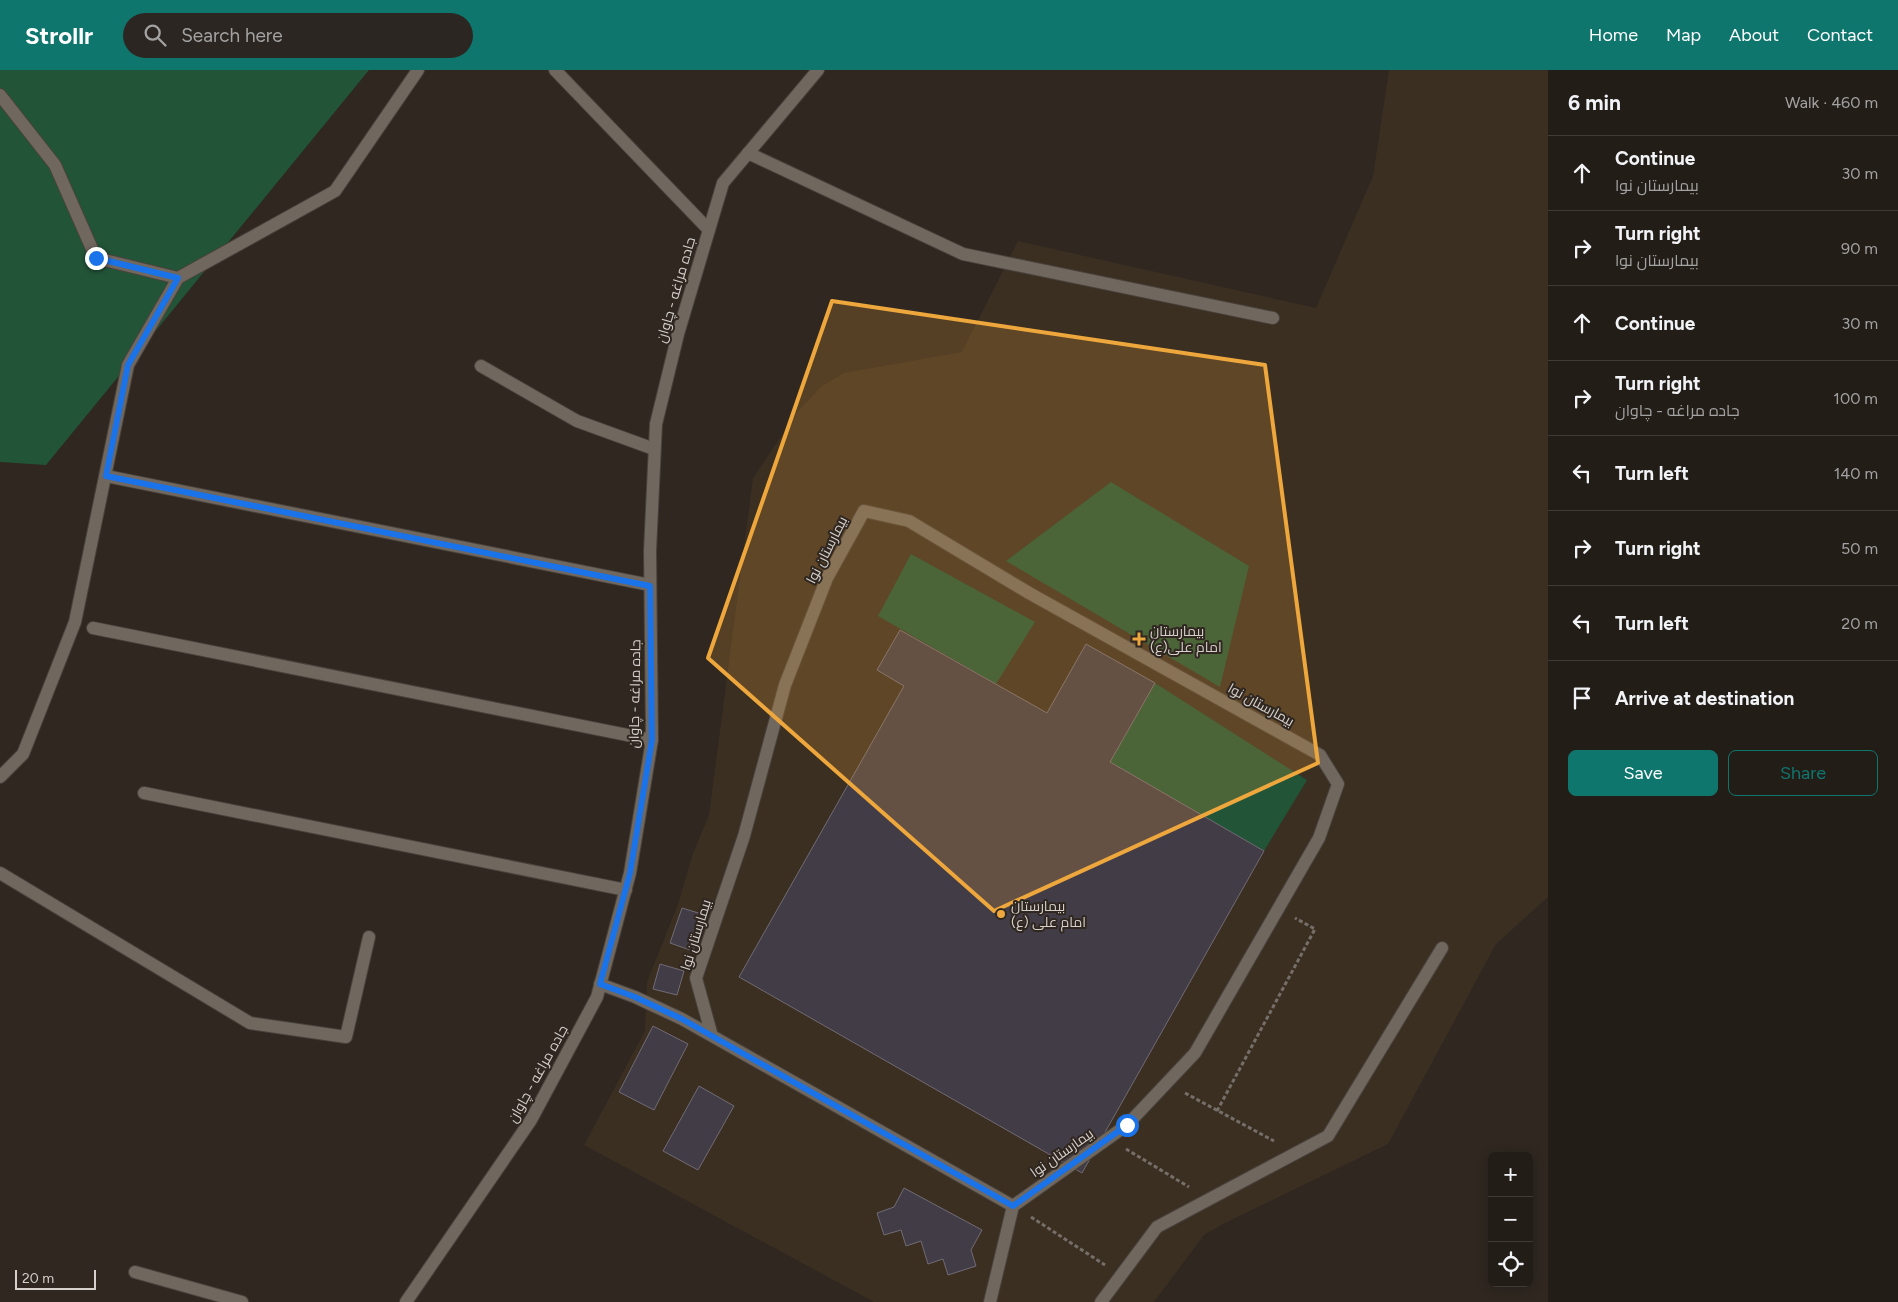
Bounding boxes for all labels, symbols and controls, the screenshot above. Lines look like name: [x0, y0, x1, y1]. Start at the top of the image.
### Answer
search box: [123, 13, 473, 58]
text: Strollr: [25, 21, 93, 50]
icon: search: [141, 21, 169, 49]
text: Search here: [181, 24, 283, 47]
text: Home: [1589, 24, 1638, 46]
text: Map: [1666, 24, 1701, 46]
text: About: [1729, 24, 1779, 46]
text: Contact: [1807, 24, 1873, 46]
text: 6 min: [1568, 90, 1621, 115]
text: Walk · 460 m: [1785, 93, 1878, 112]
text: Continue: [1615, 147, 1695, 170]
icon: ahead: [1568, 159, 1596, 187]
text: 30 m: [1841, 164, 1878, 183]
text: بیمارستان نوا: [1615, 176, 1699, 195]
text: Turn right: [1615, 222, 1701, 245]
icon: right: [1568, 234, 1596, 262]
street label: جاده مراغه - چاوان: [653, 235, 700, 345]
text: 90 m: [1841, 239, 1878, 258]
route end: [85, 247, 108, 270]
text: بیمارستان نوا: [1615, 251, 1699, 270]
icon: ahead: [1568, 309, 1596, 337]
text: Continue: [1615, 312, 1695, 335]
text: 30 m: [1841, 314, 1878, 333]
text: Turn right: [1615, 372, 1701, 395]
icon: right: [1568, 384, 1596, 412]
text: 100 m: [1833, 389, 1878, 408]
text: جاده مراغه - چاوان: [1615, 401, 1740, 420]
icon: left: [1568, 459, 1596, 487]
text: Turn left: [1615, 462, 1689, 485]
text: 140 m: [1834, 464, 1878, 483]
street label: بیمارستان نوا: [803, 513, 851, 587]
icon: right: [1568, 534, 1596, 562]
text: Turn right: [1615, 537, 1701, 560]
text: 50 m: [1841, 539, 1878, 558]
icon: left: [1568, 609, 1596, 637]
text: Turn left: [1615, 612, 1689, 635]
text: 20 m: [1841, 614, 1878, 633]
place label: بیمارستان امام علی(ع): [1150, 623, 1222, 657]
marker: بیمارستان امام علی(ع): [1132, 632, 1146, 646]
street label: جاده مراغه - چاوان: [626, 639, 645, 749]
street label: بیمارستان نوا: [1225, 680, 1297, 730]
icon: arrive: [1568, 684, 1596, 712]
text: Arrive at destination: [1615, 687, 1794, 710]
button: Save: [1568, 750, 1718, 796]
button: Share: [1728, 750, 1878, 796]
street label: بیمارستان نوا: [677, 897, 715, 973]
place label: بیمارستان امام علی (ع): [1011, 898, 1086, 932]
marker: بیمارستان امام علی (ع): [995, 908, 1007, 920]
street label: جاده مراغه - چاوان: [504, 1022, 573, 1126]
route start: [1116, 1114, 1139, 1137]
street label: بیمارستان نوا: [1027, 1125, 1097, 1181]
map controls: [1488, 1152, 1533, 1287]
button: +: [1488, 1152, 1533, 1197]
button: −: [1488, 1197, 1533, 1242]
button: locate: [1488, 1242, 1533, 1287]
scale bar: [15, 1267, 96, 1290]
text: 20 m: [22, 1270, 54, 1287]

